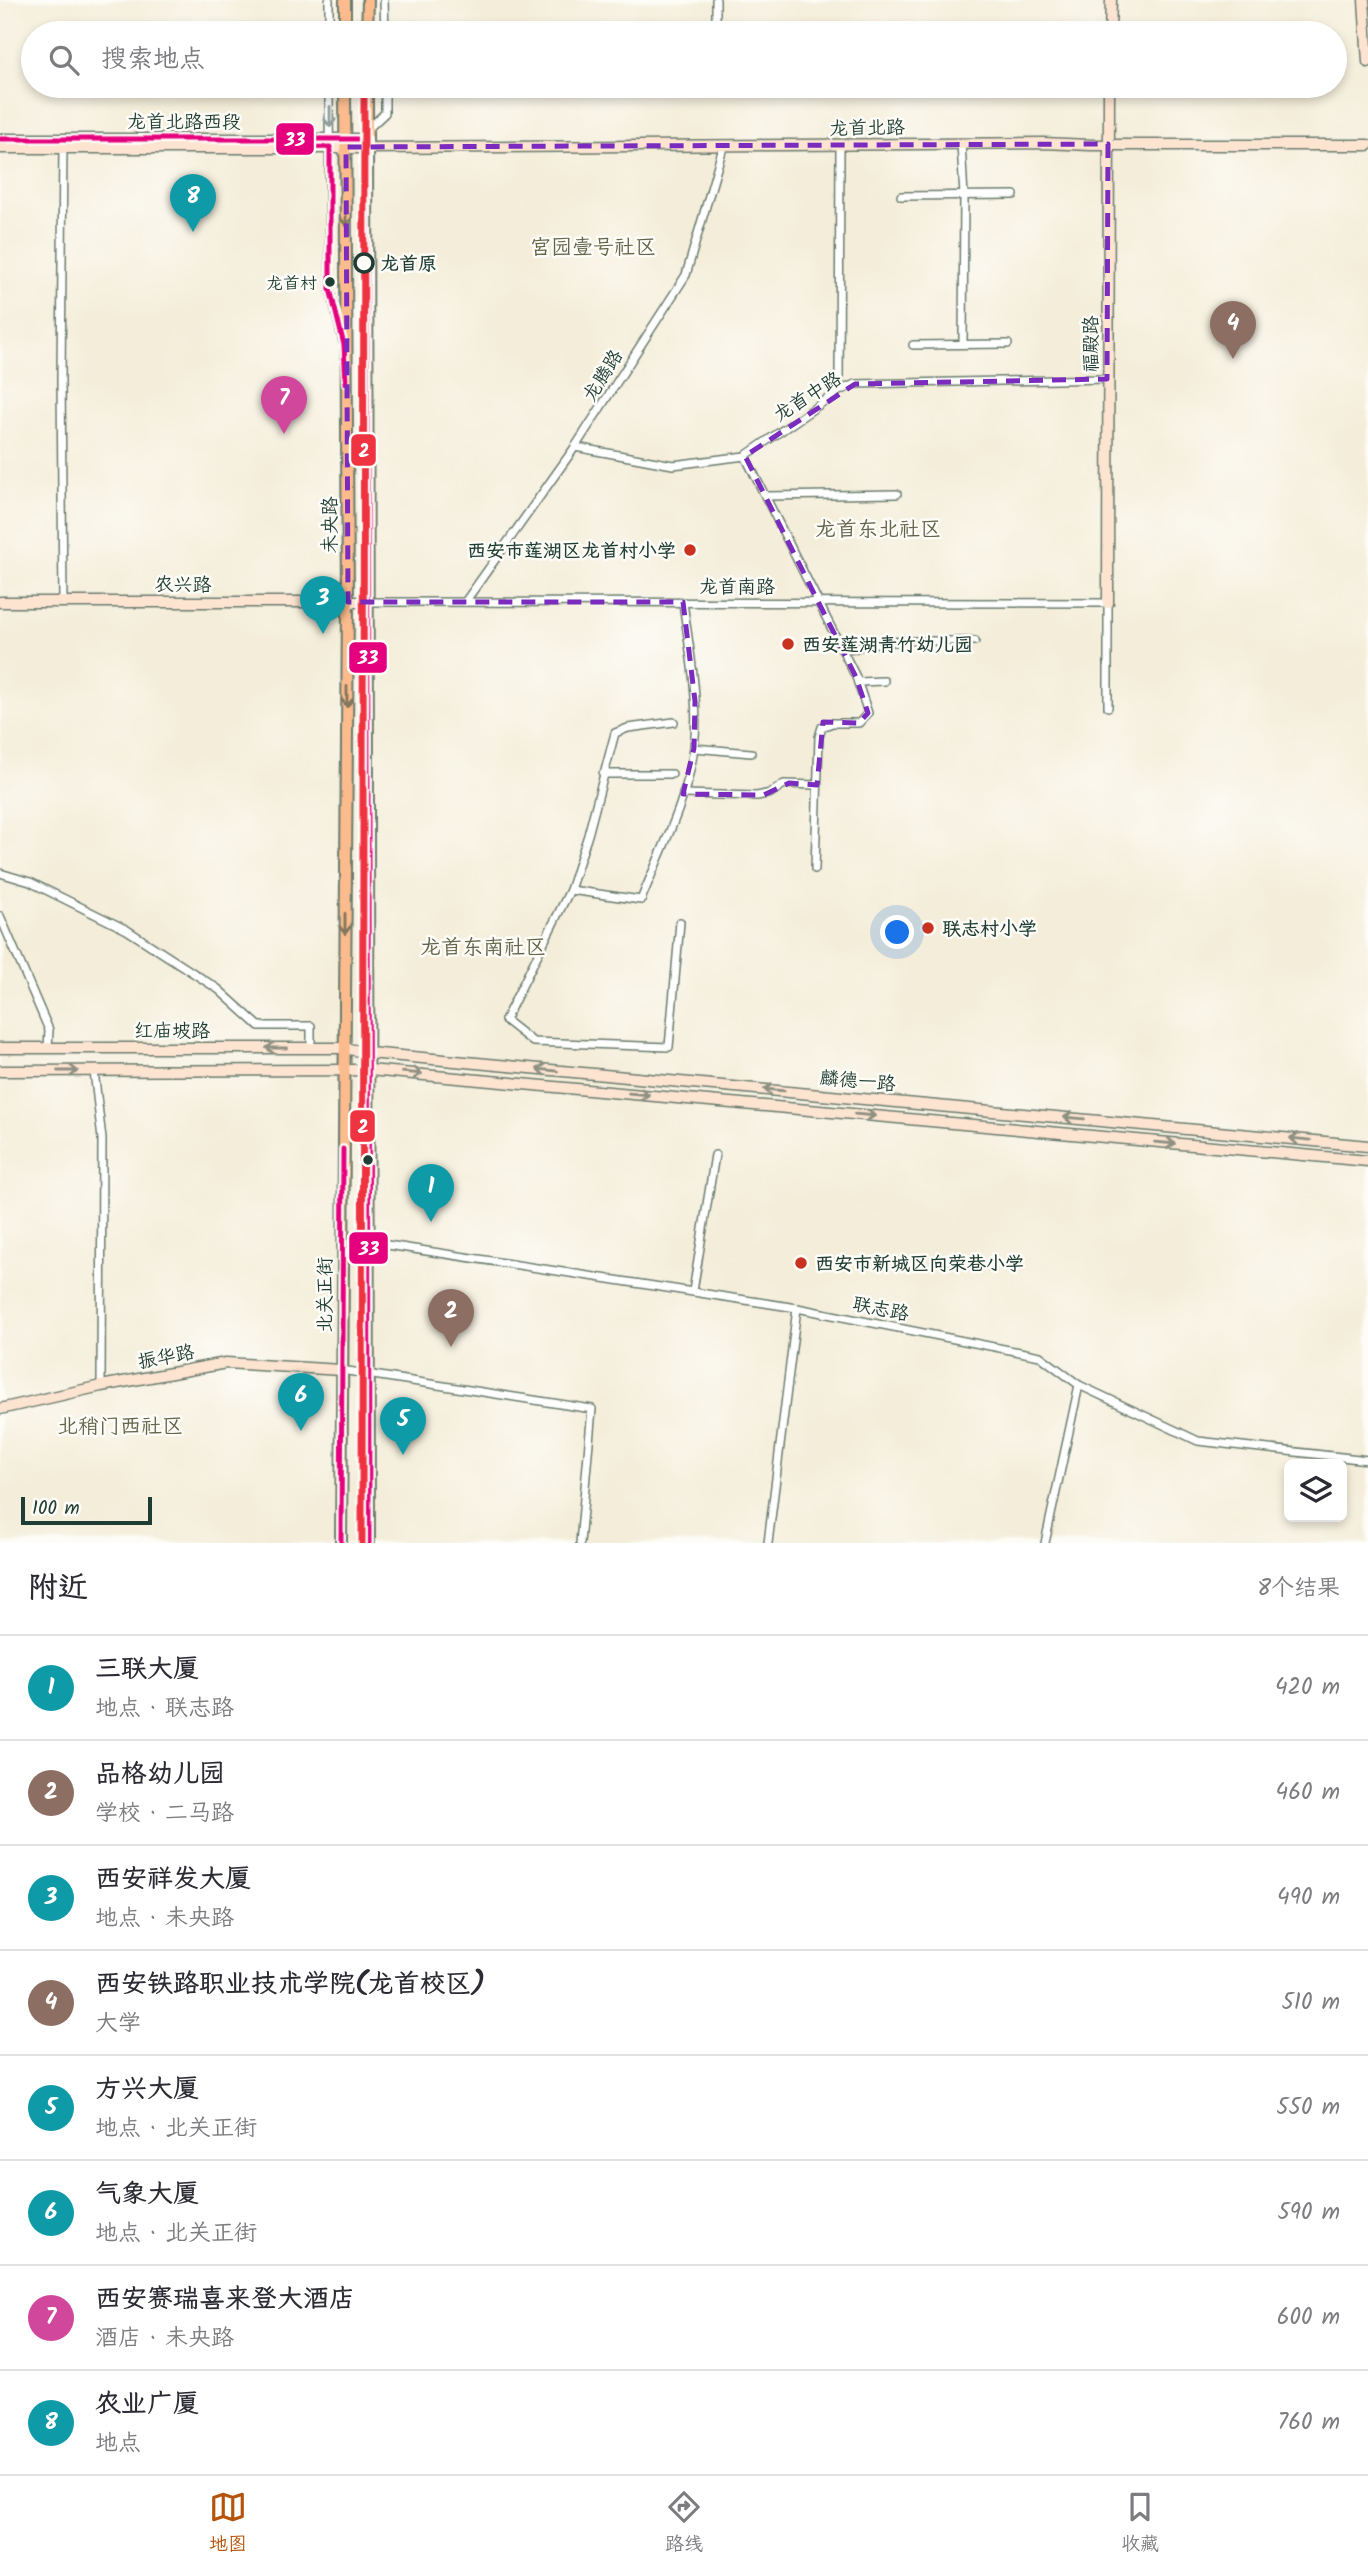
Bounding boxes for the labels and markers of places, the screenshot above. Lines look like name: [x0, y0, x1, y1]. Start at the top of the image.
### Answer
pin: 8: [170, 174, 216, 232]
place label: 龙首原: [380, 250, 437, 280]
marker: 龙首原: [354, 253, 374, 273]
place label: 龙首村: [266, 271, 317, 298]
marker: 龙首村: [323, 275, 337, 289]
pin: 4: [1210, 301, 1256, 359]
pin: 7: [261, 376, 307, 434]
place label: 西安市莲湖区龙首村小学: [467, 537, 676, 567]
marker: 西安市莲湖区龙首村小学: [682, 542, 698, 558]
pin: 3: [300, 576, 346, 634]
place label: 西安莲湖青竹幼儿园: [802, 631, 973, 661]
marker: 西安莲湖青竹幼儿园: [780, 636, 796, 652]
place label: 联志村小学: [942, 915, 1037, 945]
marker: 联志村小学: [920, 920, 936, 936]
unlabelled marker: [361, 1153, 375, 1167]
pin: 1: [408, 1164, 454, 1222]
place label: 西安市新城区向荣巷小学: [815, 1250, 1024, 1280]
marker: 西安市新城区向荣巷小学: [793, 1255, 809, 1271]
pin: 2: [428, 1289, 474, 1347]
pin: 6: [278, 1373, 324, 1431]
pin: 5: [380, 1397, 426, 1455]

